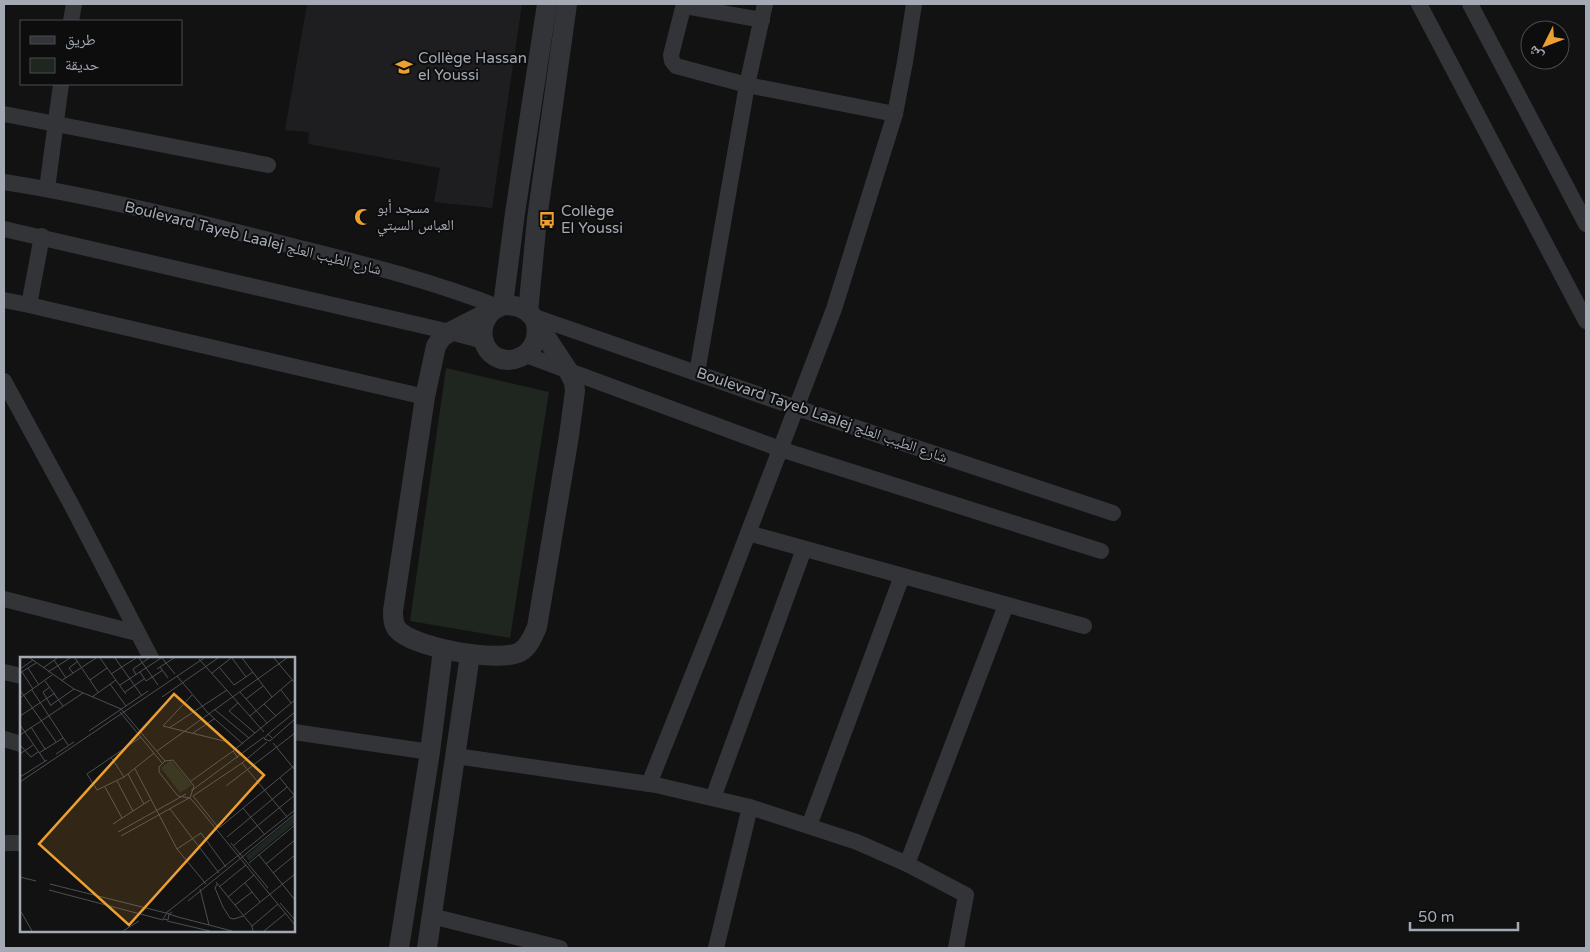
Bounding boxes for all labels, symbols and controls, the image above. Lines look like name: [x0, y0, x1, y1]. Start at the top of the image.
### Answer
legend: [20, 20, 182, 85]
north arrow: [1520, 20, 1570, 70]
text: طريق: [65, 31, 96, 50]
text: ش: [1524, 42, 1547, 65]
place label: Collège Hassan el Youssi: [418, 49, 527, 84]
text: حديقة: [65, 56, 100, 74]
school or university icon: Collège Hassan el Youssi: [394, 57, 414, 77]
street label: Boulevard Tayeb Laalej شارع الطيب العلج: [122, 197, 383, 280]
place label: مسجد أبو العباس السبتي: [377, 199, 454, 237]
place label: Collège El Youssi: [561, 202, 623, 237]
mosque icon: مسجد أبو العباس السبتي: [353, 207, 373, 227]
bus stop icon: Collège El Youssi: [537, 210, 557, 230]
street label: Boulevard Tayeb Laalej شارع الطيب العلج: [694, 363, 950, 467]
inset map: [20, 657, 295, 932]
scale bar: [1410, 900, 1518, 932]
text: 50 m: [1418, 908, 1455, 926]

